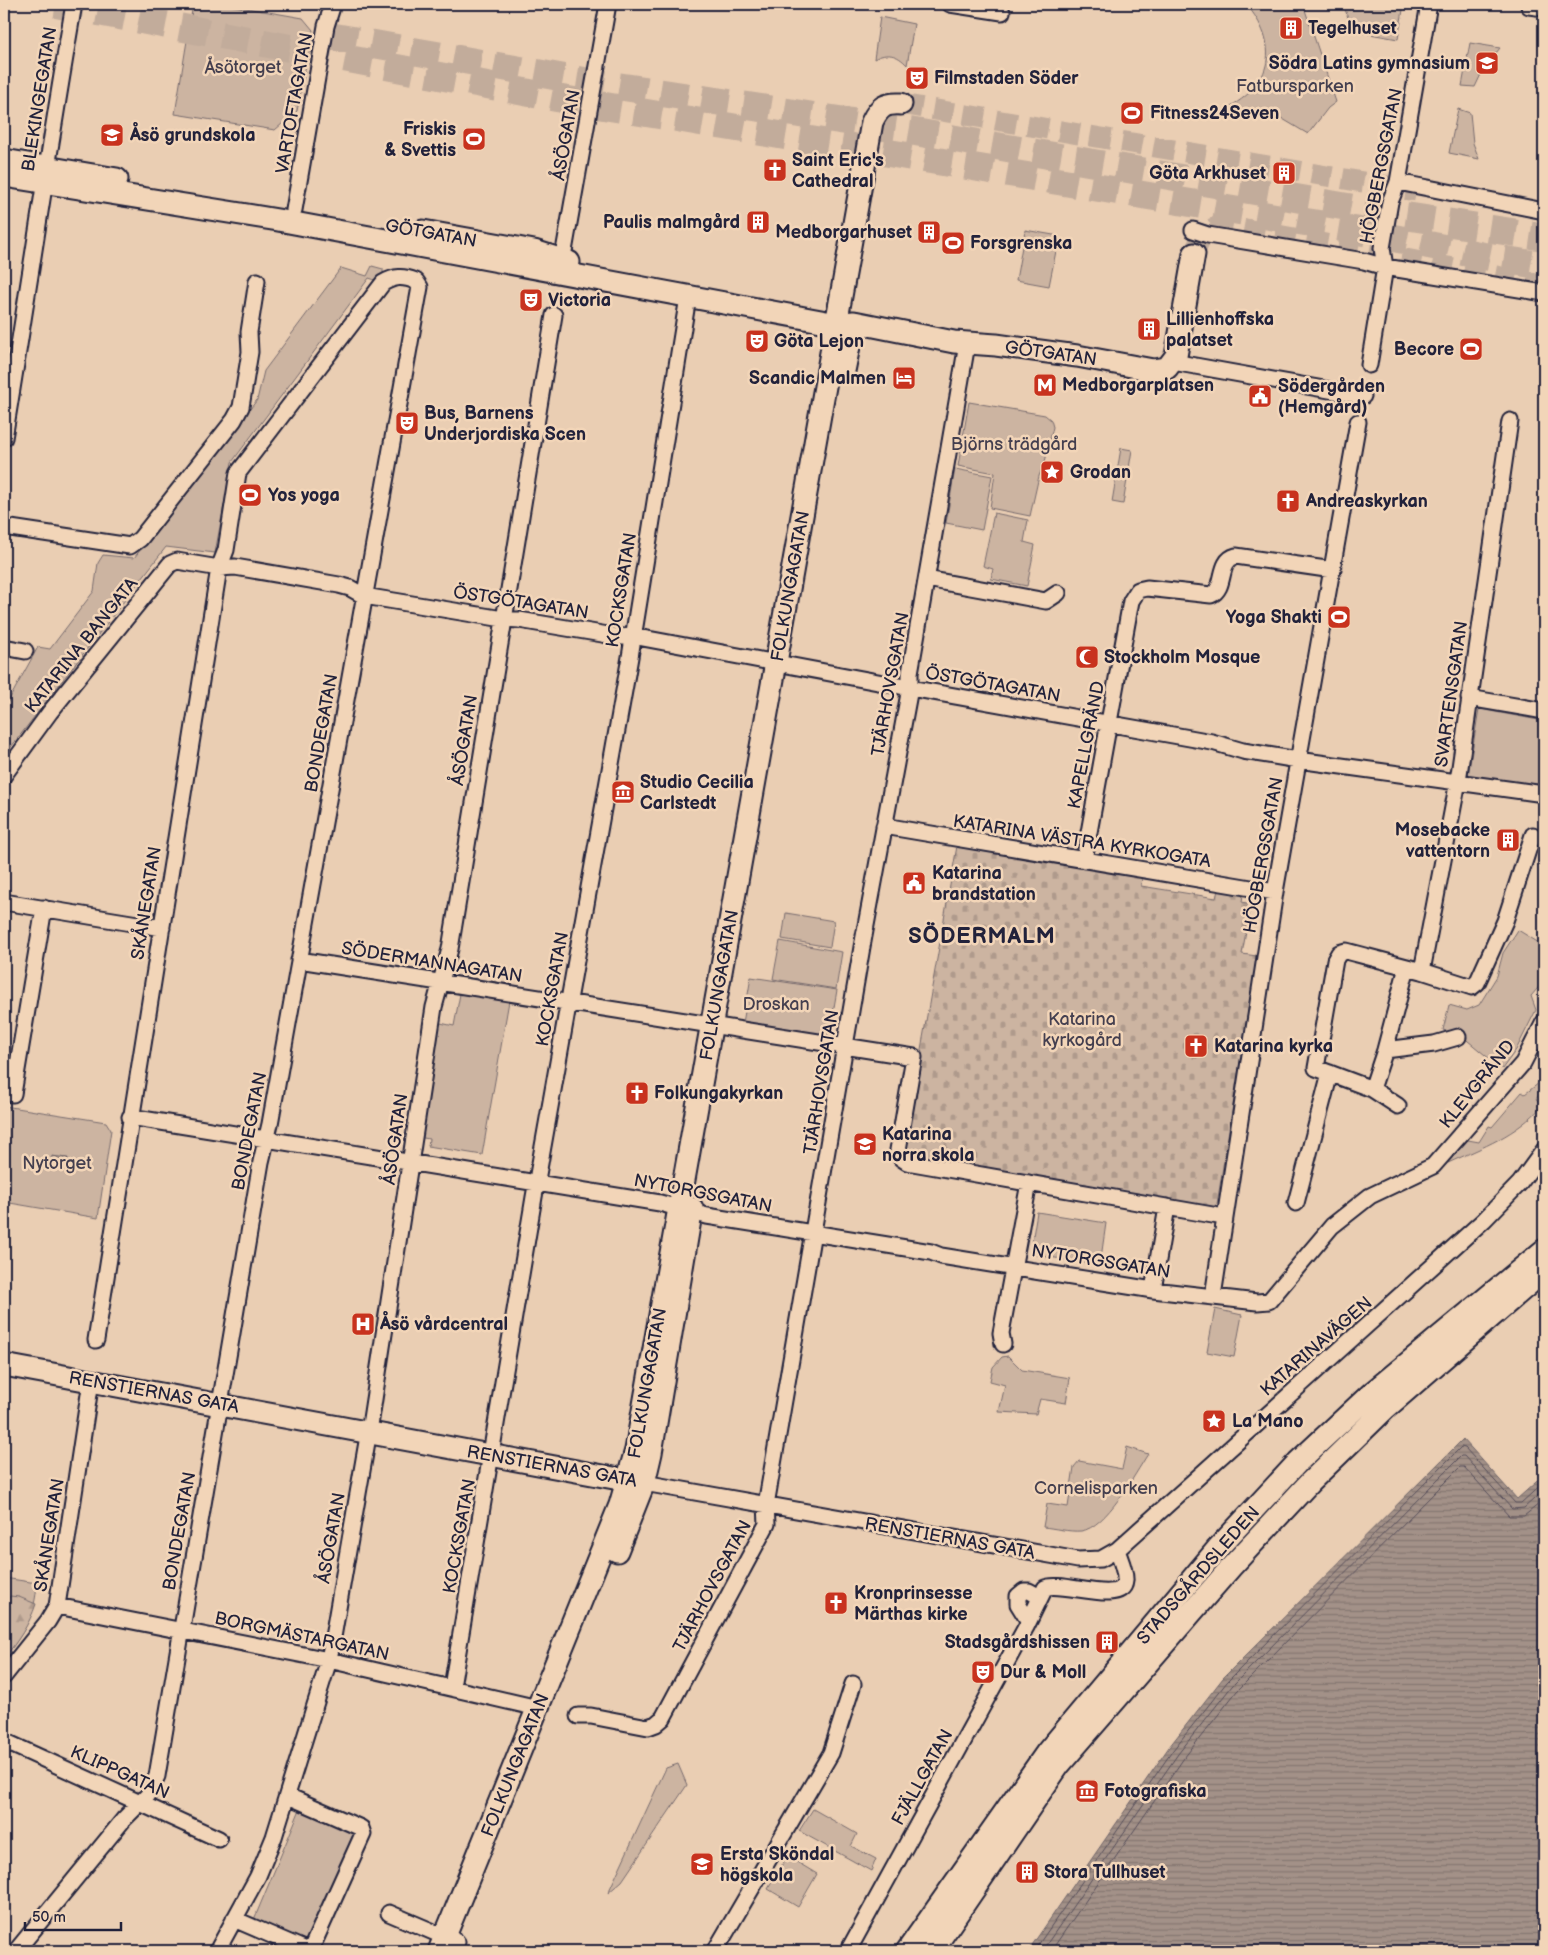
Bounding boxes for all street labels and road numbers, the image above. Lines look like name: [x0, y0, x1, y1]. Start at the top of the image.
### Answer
street label: BLEKINGEGATAN: [18, 25, 61, 173]
street label: VARTOFTAGATAN: [272, 31, 317, 175]
street label: HÖGBERGSGATAN: [1355, 86, 1407, 246]
street label: ÅSÖGATAN: [547, 88, 585, 182]
street label: GÖTGATAN: [384, 214, 478, 252]
street label: GÖTGATAN: [1004, 336, 1098, 370]
street label: FOLKUNGAGATAN: [767, 509, 814, 663]
street label: KOCKSGATAN: [602, 531, 641, 649]
street label: KATARINA BANGATA: [20, 574, 142, 717]
street label: ÖSTGÖTAGATAN: [452, 580, 590, 624]
street label: TJÄRHOVSGATAN: [866, 610, 914, 758]
street label: SVARTENSGATAN: [1431, 620, 1472, 768]
street label: ÖSTGÖTAGATAN: [924, 661, 1062, 707]
street label: BONDEGATAN: [301, 672, 342, 794]
street label: KAPELLGRÄND: [1063, 679, 1109, 811]
street label: ÅSÖGATAN: [446, 693, 482, 787]
street label: HÖGBERGSGATAN: [1238, 775, 1288, 935]
street label: KATARINA VÄSTRA KYRKOGATA: [952, 810, 1212, 872]
street label: SKÅNEGATAN: [126, 845, 166, 961]
street label: FOLKUNGAGATAN: [696, 908, 743, 1062]
street label: KOCKSGATAN: [532, 930, 573, 1048]
street label: SÖDERMANNAGATAN: [340, 937, 524, 987]
street label: TJÄRHOVSGATAN: [799, 1008, 843, 1156]
street label: KLEVGRÄND: [1435, 1035, 1519, 1133]
street label: BONDEGATAN: [228, 1070, 271, 1192]
street label: ÅSÖGATAN: [378, 1092, 412, 1186]
street label: NYTORGSGATAN: [632, 1170, 774, 1217]
street label: NYTORGSGATAN: [1030, 1240, 1172, 1283]
street label: KATARINAVÄGEN: [1256, 1291, 1376, 1401]
street label: FOLKUNGAGATAN: [624, 1306, 671, 1460]
street label: RENSTIERNAS GATA: [67, 1367, 241, 1418]
street label: RENSTIERNAS GATA: [465, 1441, 639, 1492]
street label: BONDEGATAN: [159, 1470, 200, 1592]
street label: SKÅNEGATAN: [29, 1477, 69, 1593]
street label: KOCKSGATAN: [439, 1477, 480, 1595]
street label: ÅSÖGATAN: [312, 1491, 350, 1585]
street label: STADSGÅRDSLEDEN: [1132, 1501, 1264, 1649]
street label: RENSTIERNAS GATA: [863, 1513, 1037, 1564]
street label: TJÄRHOVSGATAN: [668, 1516, 756, 1656]
street label: BORGMÄSTARGATAN: [213, 1607, 391, 1665]
street label: FOLKUNGAGATAN: [477, 1690, 554, 1840]
street label: FJÄLLGATAN: [887, 1725, 957, 1829]
street label: KLIPPGATAN: [67, 1741, 173, 1804]

